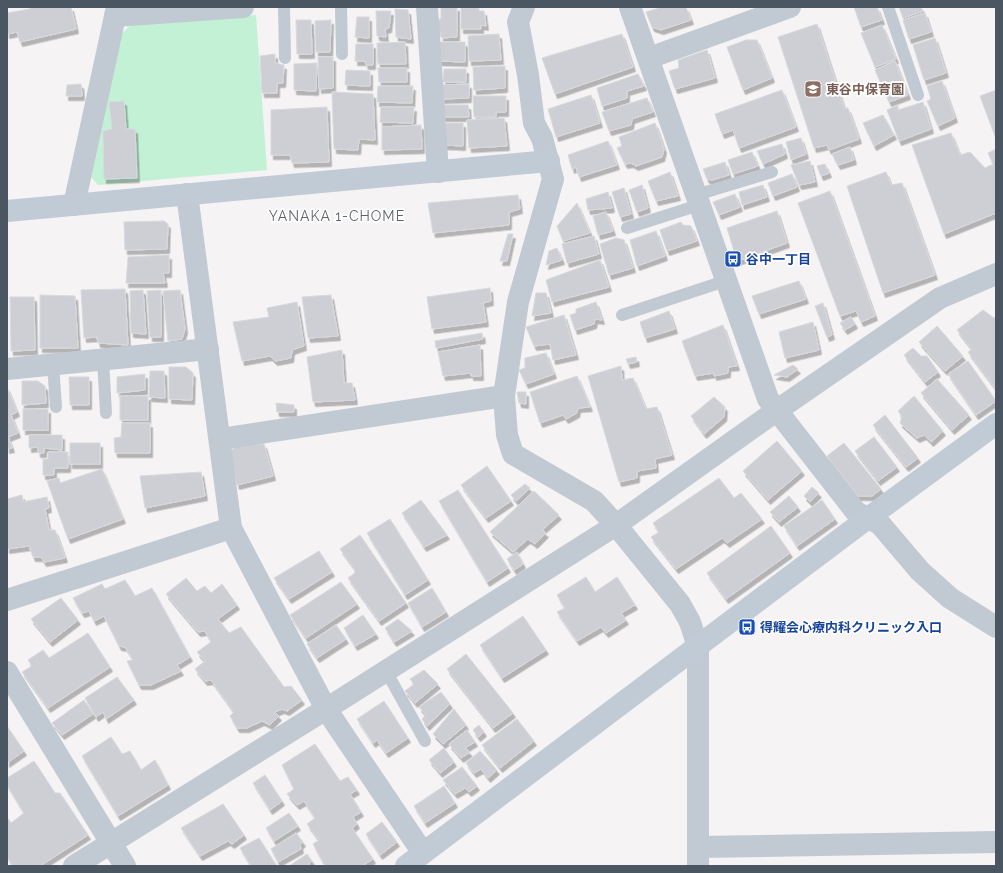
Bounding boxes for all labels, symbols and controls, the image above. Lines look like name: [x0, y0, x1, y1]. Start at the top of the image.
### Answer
school or university icon: 東谷中保育園: [803, 79, 823, 99]
place label: 東谷中保育園: [826, 82, 904, 97]
district label: YANAKA 1-CHOME: [269, 208, 405, 224]
bus stop icon: 谷中一丁目: [723, 249, 743, 269]
place label: 谷中一丁目: [746, 252, 811, 267]
bus stop icon: 得耀会心療内科クリニック入口: [737, 617, 757, 637]
place label: 得耀会心療内科クリニック入口: [760, 620, 942, 635]

